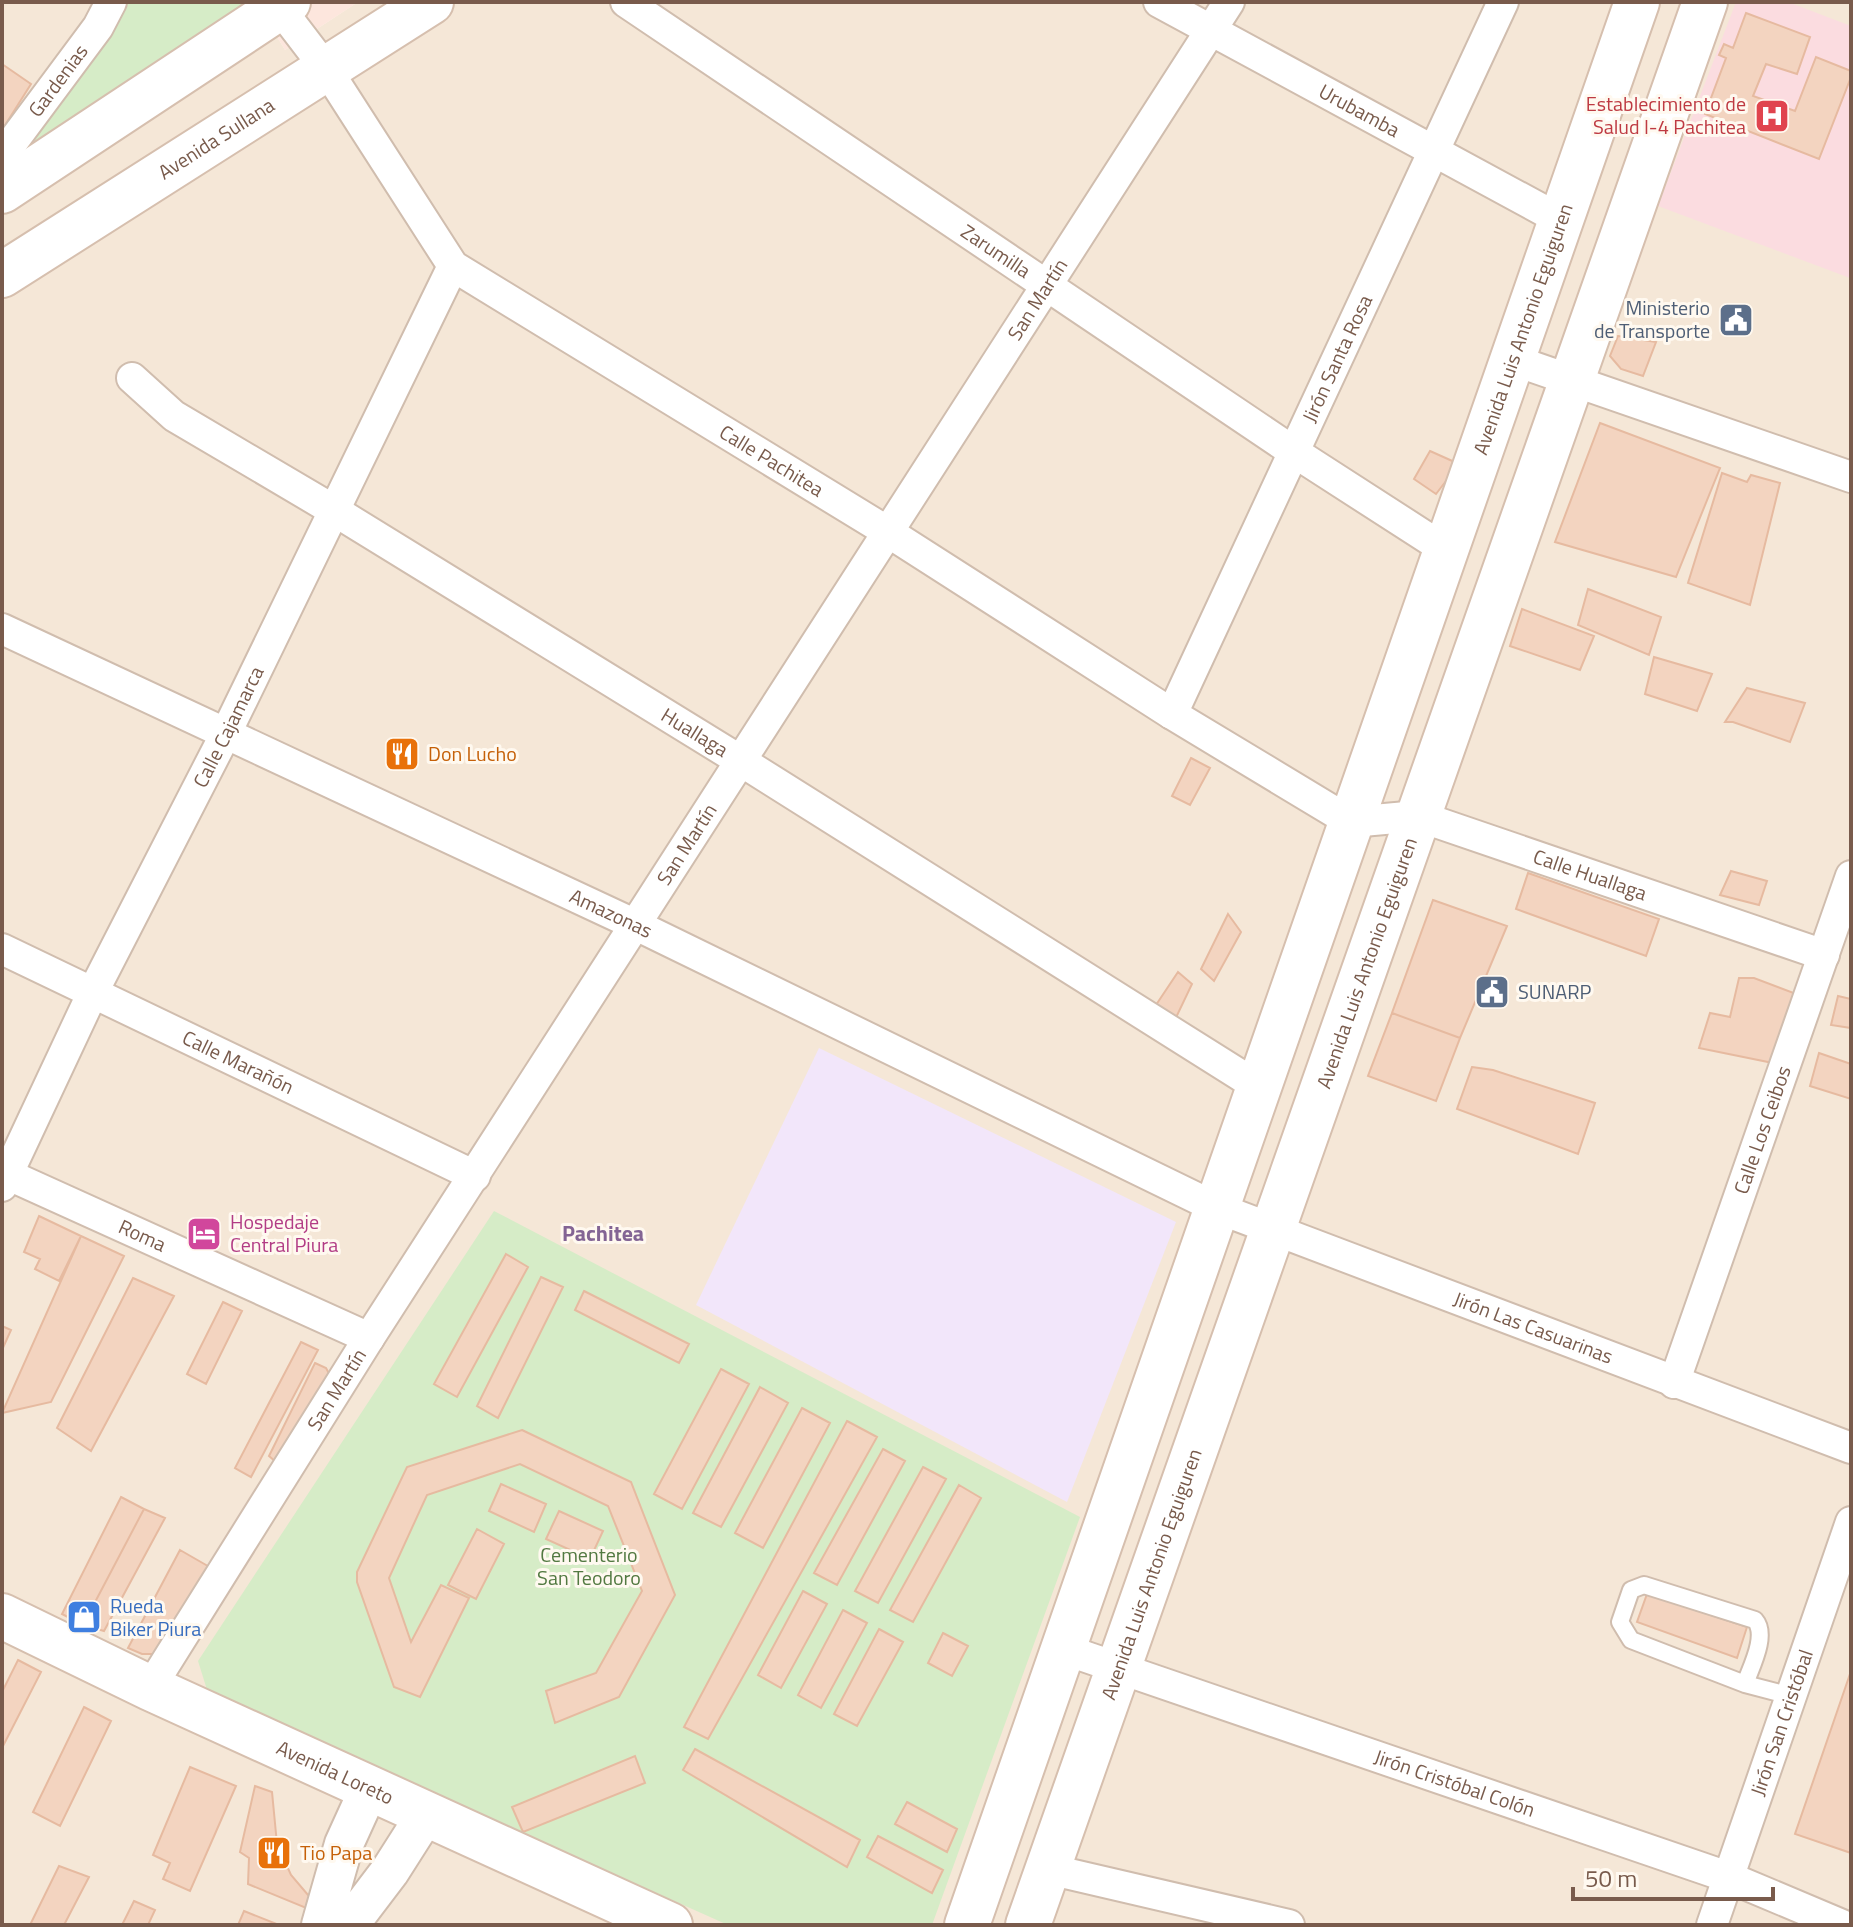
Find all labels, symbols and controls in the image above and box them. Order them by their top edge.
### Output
street label: Gardenias [20,37,95,123]
street label: Urubamba [1313,76,1406,145]
place label: Establecimiento de Salud I-4 Pachitea [1586,88,1746,142]
street label: Avenida Sullana [152,89,280,187]
hospital icon: Establecimiento de Salud I-4 Pachitea [1753,97,1791,135]
street label: Avenida Luis Antonio Eguiguren [1464,199,1581,459]
street label: Zarumilla [955,216,1037,286]
street label: San Martín [999,252,1075,346]
street label: Jirón Santa Rosa [1294,289,1380,427]
place label: Ministerio de Transporte [1594,292,1710,346]
public building icon: Ministerio de Transporte [1717,301,1755,339]
street label: Calle Pachitea [714,416,830,504]
street label: Calle Cajamarca [185,661,271,793]
street label: Huallaga [655,700,734,765]
restaurant icon: Don Lucho [383,735,421,773]
place label: Don Lucho [428,738,517,769]
street label: San Martín [648,797,724,891]
street label: Avenida Luis Antonio Eguiguren [1308,833,1425,1093]
street label: Calle Huallaga [1529,841,1651,908]
street label: Amazonas [565,880,658,946]
public building icon: SUNARP [1473,973,1511,1011]
place label: SUNARP [1518,976,1591,1007]
street label: Calle Marañón [177,1022,299,1102]
street label: Calle Los Ceibos [1725,1061,1799,1198]
place label: Hospedaje Central Piura [230,1206,338,1260]
street label: Roma [114,1211,171,1259]
hotel icon: Hospedaje Central Piura [185,1215,223,1253]
district label: Pachitea [562,1216,644,1250]
street label: Jirón Las Casuarinas [1449,1283,1618,1371]
street label: San Martín [299,1342,374,1437]
street label: Avenida Luis Antonio Eguiguren [1093,1444,1210,1704]
park label: Cementerio San Teodoro [537,1539,641,1593]
place label: Rueda Biker Piura [110,1590,201,1644]
shop icon: Rueda Biker Piura [65,1598,103,1636]
street label: Jirón San Cristóbal [1742,1645,1821,1800]
street label: Avenida Loreto [272,1732,399,1812]
street label: Jirón Cristóbal Colón [1370,1741,1539,1825]
restaurant icon: Tio Papa [255,1834,293,1872]
place label: Tio Papa [300,1837,372,1868]
scale bar [1573,1851,1773,1901]
text: 50 m [1585,1860,1637,1896]

